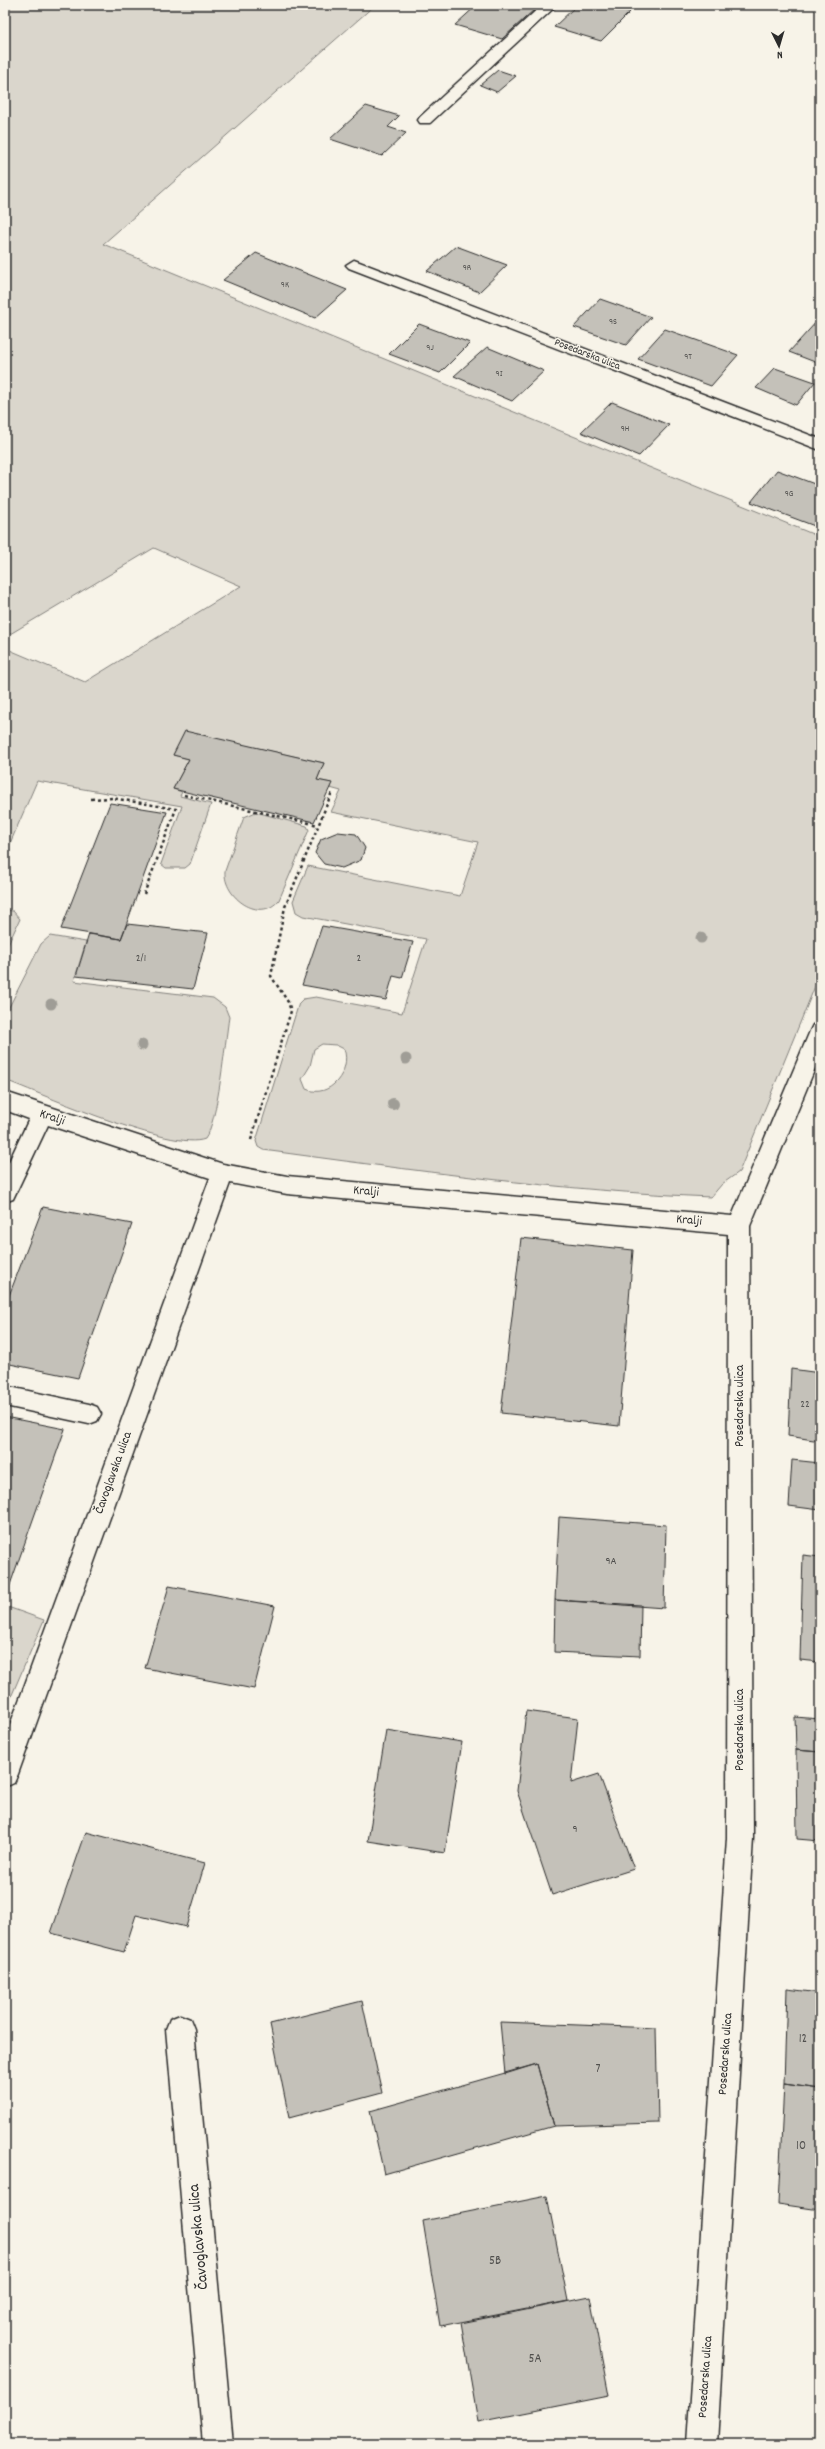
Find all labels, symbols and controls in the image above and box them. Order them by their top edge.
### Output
north arrow [759,26,799,66]
text: N [776,46,783,62]
house number: 9R [463,262,471,275]
house number: 9K [281,279,289,292]
house number: 9S [609,316,617,329]
street label: Posedarska ulica [552,335,623,375]
house number: 9J [426,342,434,355]
house number: 9T [684,351,692,364]
house number: 9I [496,368,503,381]
house number: 9H [621,423,629,436]
house number: 9G [785,488,794,501]
house number: 2/1 [136,951,146,967]
house number: 2 [357,951,362,967]
street label: Kralji [37,1105,68,1131]
street label: Kralji [352,1181,380,1203]
street label: Kralji [675,1210,703,1232]
street label: Posedarska ulica [731,1364,750,1447]
house number: 22 [800,1397,810,1413]
street label: Čavoglavska ulica [90,1428,138,1517]
house number: 9A [605,1554,617,1570]
street label: Posedarska ulica [731,1688,750,1771]
house number: 9 [572,1822,578,1838]
street label: Posedarska ulica [714,2011,738,2096]
house number: 12 [799,2030,807,2049]
house number: 7 [596,2060,601,2079]
house number: 10 [796,2137,806,2156]
street label: Čavoglavska ulica [183,2183,215,2291]
house number: 5B [489,2252,501,2271]
street label: Posedarska ulica [694,2334,718,2419]
house number: 5A [528,2350,542,2369]

